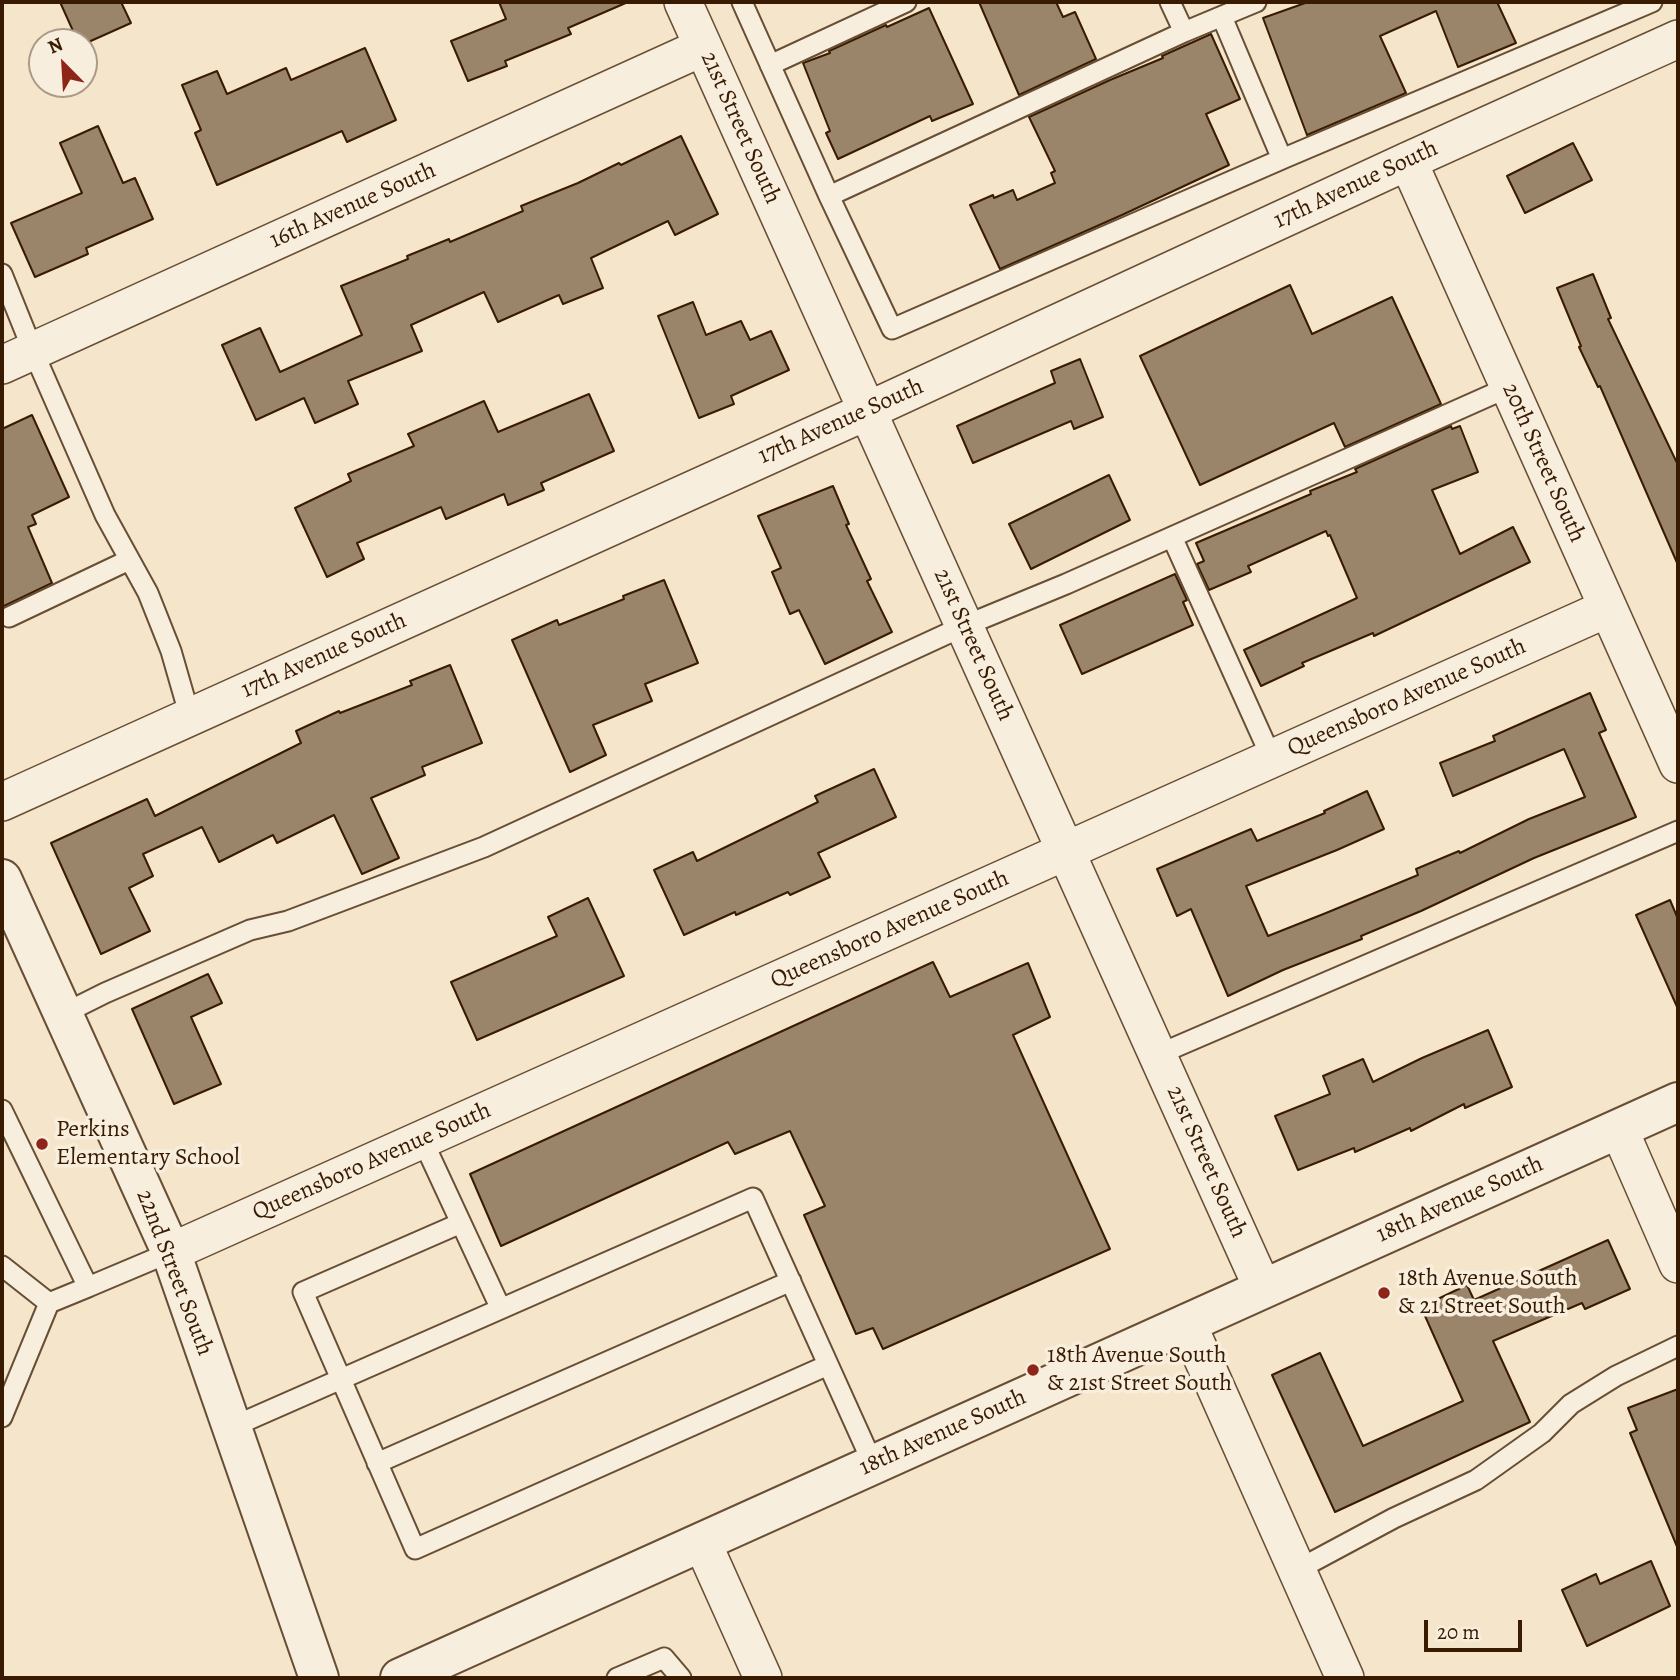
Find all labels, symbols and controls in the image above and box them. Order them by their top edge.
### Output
north arrow [28,28,98,98]
text: N [44,31,67,60]
street label: 21st Street South [694,47,786,209]
street label: 17th Avenue South [1269,134,1443,236]
street label: 16th Avenue South [265,156,441,256]
street label: 17th Avenue South [754,373,928,471]
street label: 20th Street South [1495,379,1591,547]
street label: 21st Street South [927,564,1019,726]
street label: 17th Avenue South [237,607,411,705]
street label: Queensboro Avenue South [1283,632,1531,764]
street label: Queensboro Avenue South [766,864,1014,996]
street label: 21st Street South [1160,1081,1252,1243]
street label: Queensboro Avenue South [248,1096,496,1228]
place label: Perkins Elementary School [56,1116,240,1172]
marker: Perkins Elementary School [34,1136,50,1152]
street label: 18th Avenue South [1372,1150,1548,1250]
street label: 22nd Street South [129,1186,219,1360]
place label: 18th Avenue South & 21 Street South [1398,1265,1577,1321]
marker: 18th Avenue South & 21 Street South [1376,1285,1392,1301]
place label: 18th Avenue South & 21st Street South [1047,1342,1232,1398]
marker: 18th Avenue South & 21st Street South [1025,1362,1041,1378]
street label: 18th Avenue South [855,1383,1031,1483]
scale bar [1428,1606,1526,1650]
text: 20 m [1437,1618,1480,1646]

